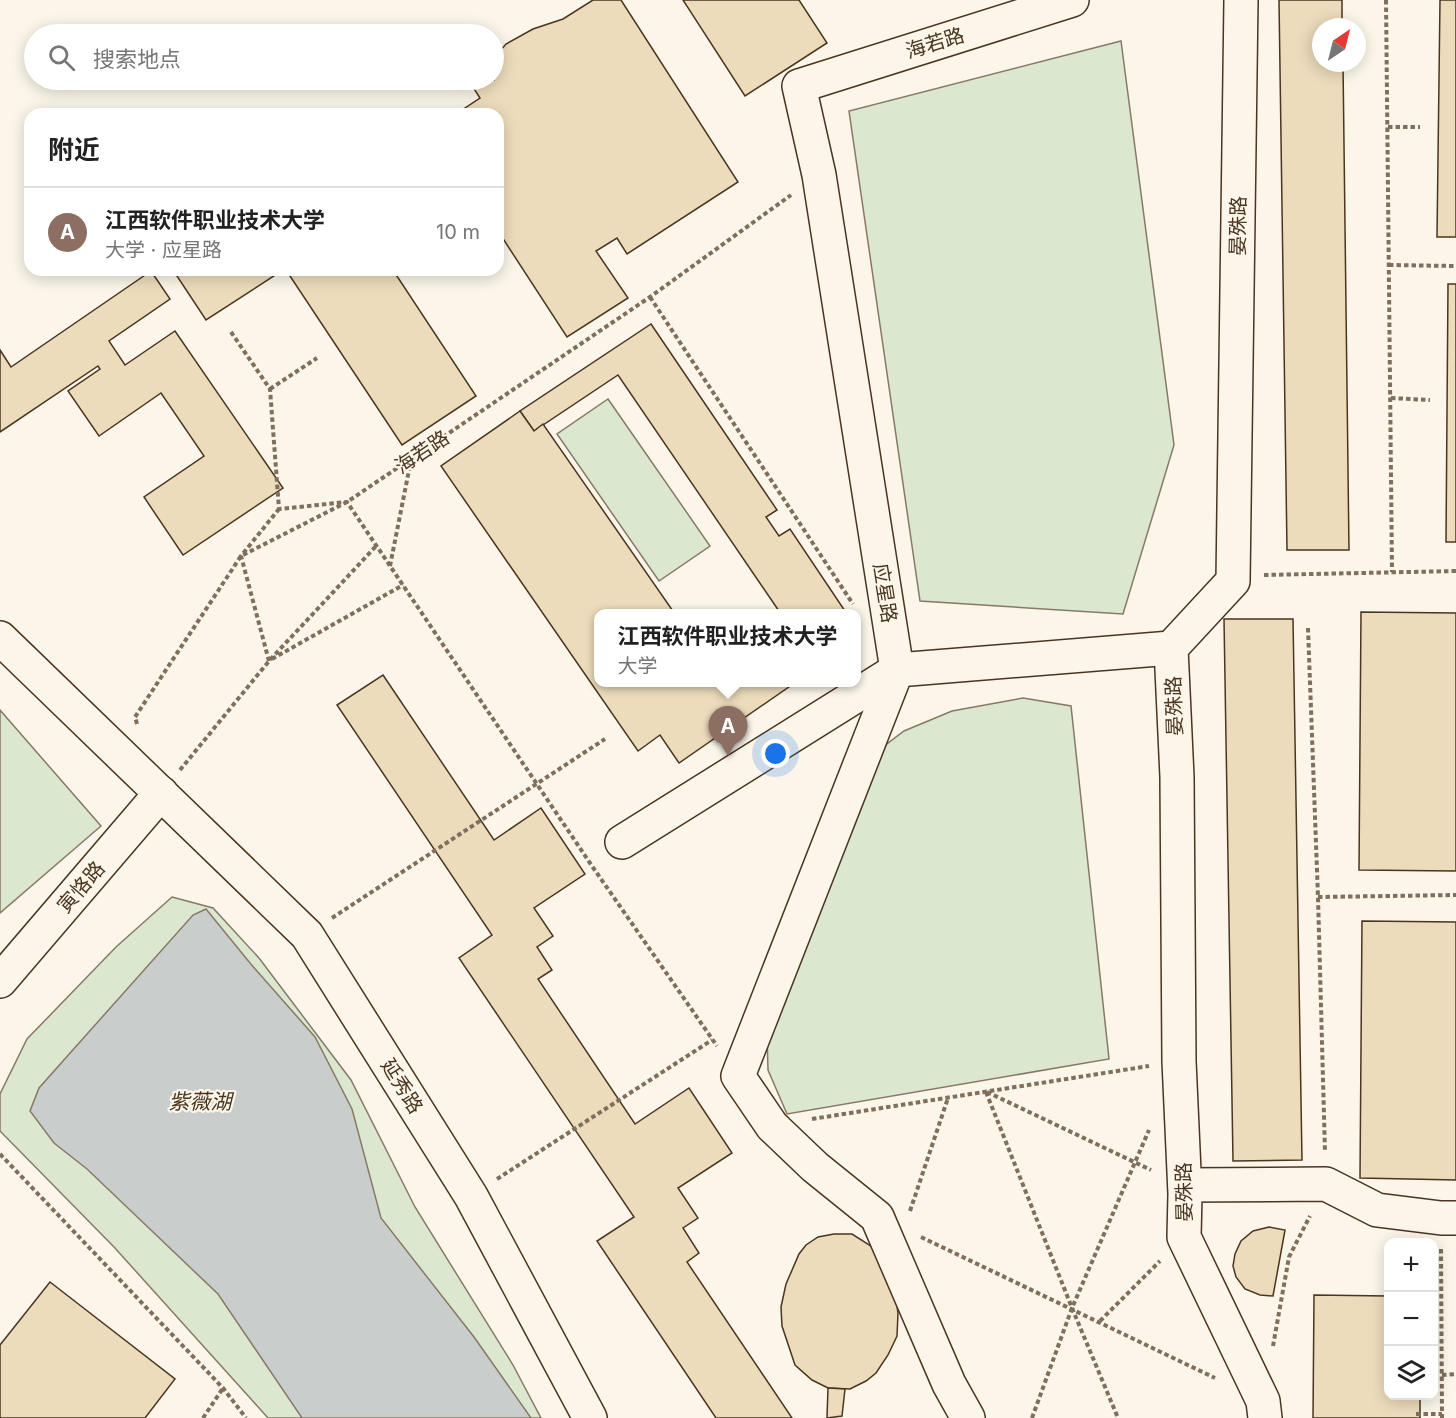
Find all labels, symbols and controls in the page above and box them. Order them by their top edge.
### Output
north arrow [1312,18,1366,72]
street label: 海若路 [903,23,967,63]
search box [24,24,504,90]
icon: search [45,41,78,74]
text: 搜索地点 [93,46,181,72]
text: 附近 [48,134,100,165]
street label: 晏殊路 [1225,196,1251,256]
text: 江西软件职业技术大学 [105,207,325,233]
text: A [60,220,75,244]
text: 10 m [436,220,480,244]
text: 大学 · 应星路 [105,238,222,262]
street label: 海若路 [390,425,454,479]
street label: 应星路 [868,561,902,625]
popup [594,609,861,687]
text: 江西软件职业技术大学 [617,623,838,649]
text: 大学 [617,654,657,678]
street label: 晏殊路 [1161,676,1187,736]
pin: A [708,706,748,756]
your location [761,739,790,768]
street label: 寅恪路 [52,856,110,918]
street label: 延秀路 [376,1054,428,1118]
water label: 紫薇湖 [169,1089,234,1114]
street label: 晏殊路 [1171,1162,1197,1222]
map controls [1384,1238,1438,1400]
button: + [1384,1238,1438,1292]
button: − [1384,1292,1438,1346]
button: layers [1384,1346,1438,1400]

